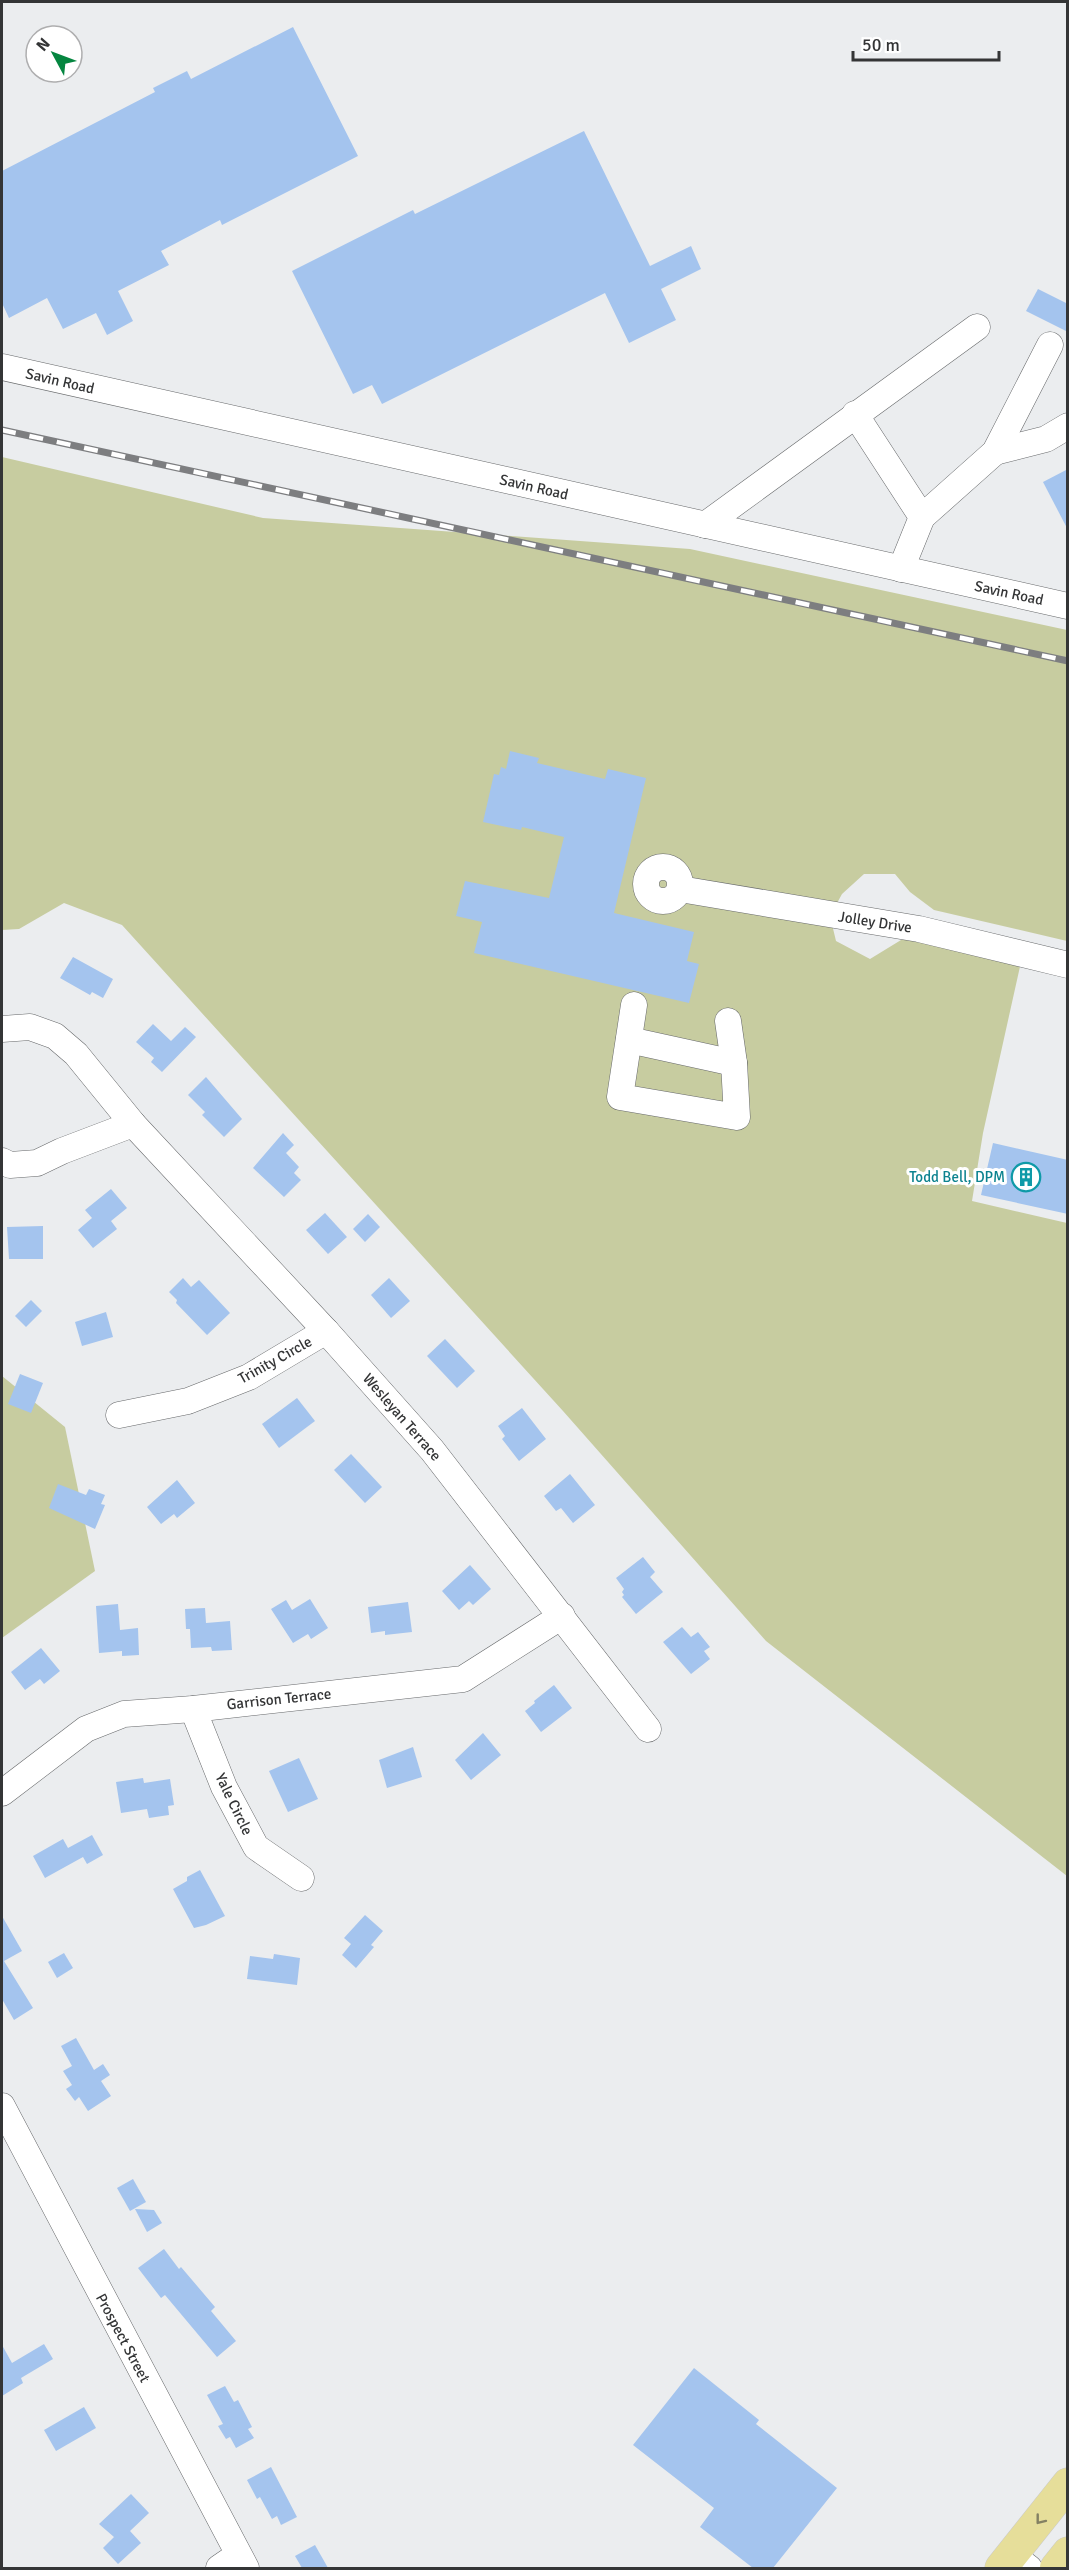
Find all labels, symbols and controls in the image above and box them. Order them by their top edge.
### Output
north arrow [24,24,84,84]
scale bar [853,24,998,62]
text: N [32,34,55,56]
text: 50 m [862,34,900,56]
street label: Savin Road [24,364,96,398]
street label: Savin Road [498,470,570,504]
street label: Savin Road [973,577,1045,609]
street label: Jolley Drive [837,907,913,937]
building icon: Todd Bell, DPM [1010,1161,1042,1193]
place label: Todd Bell, DPM [909,1168,1005,1186]
street label: Trinity Circle [235,1332,315,1388]
street label: Wesleyan Terrace [359,1369,445,1465]
street label: Garrison Terrace [226,1685,332,1713]
street label: Yale Circle [211,1770,257,1838]
street label: Prospect Street [92,2290,154,2386]
one-way arrow [1036,2513,1047,2524]

